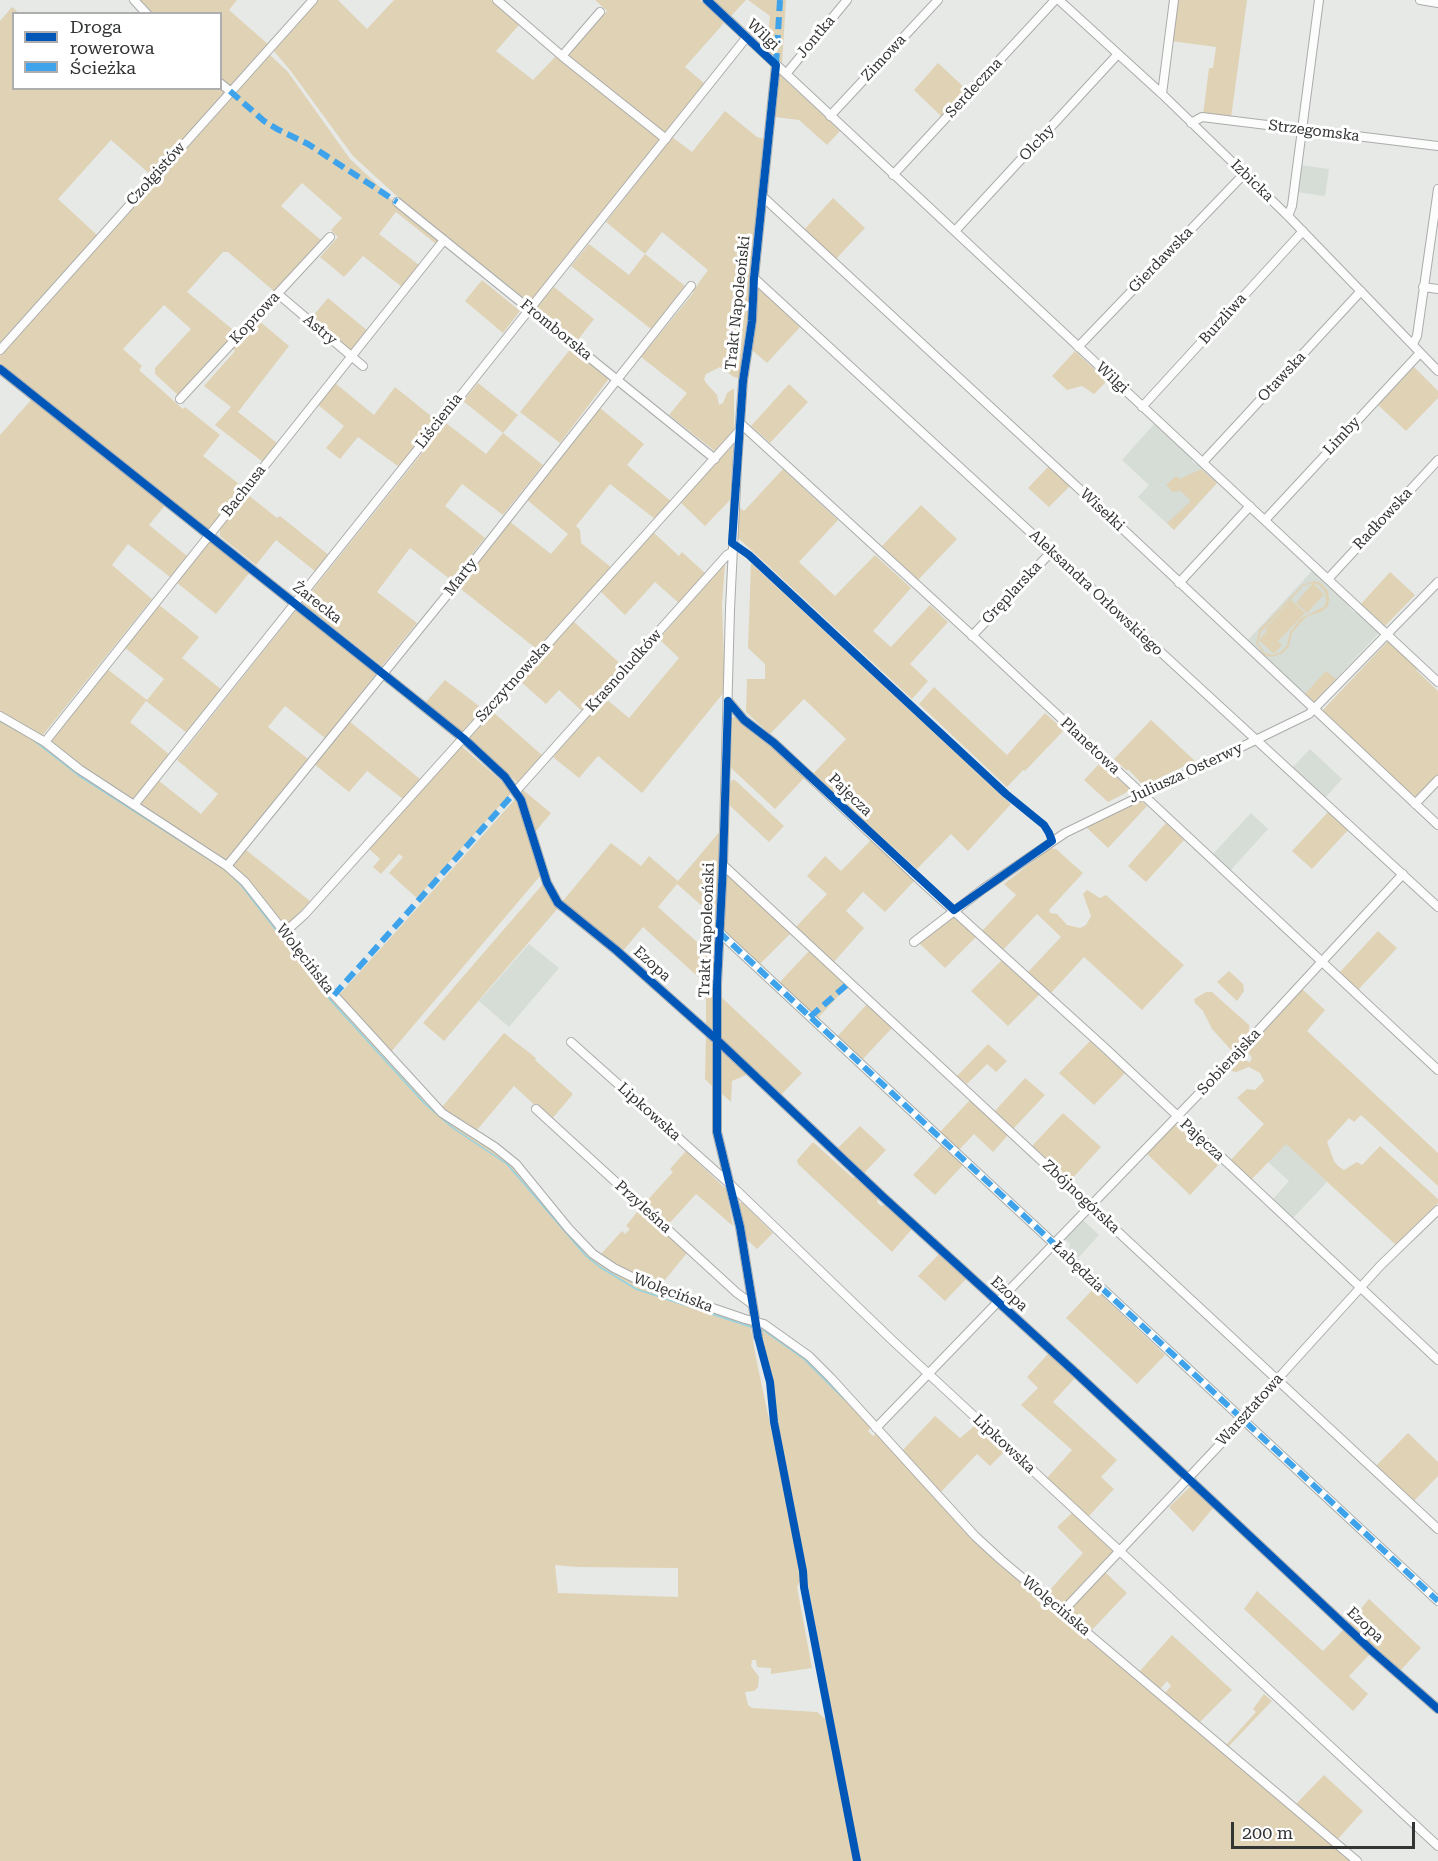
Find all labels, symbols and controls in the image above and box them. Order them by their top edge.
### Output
legend [12,12,222,90]
street label: Jontka [793,12,839,62]
street label: Wilgi [743,15,783,55]
text: Droga rowerowa [70,16,154,58]
street label: Zimowa [858,31,910,85]
street label: Serdeczna [942,54,1006,122]
text: Ścieżka [70,57,136,78]
street label: Strzegomska [1267,116,1361,146]
street label: Olchy [1016,121,1058,165]
street label: Czołgistów [123,139,189,209]
street label: Izbicka [1227,156,1277,206]
street label: Gierdawska [1125,223,1197,297]
street label: Trakt Napoleoński [722,235,754,371]
street label: Koprowa [226,288,284,348]
street label: Burzliwa [1196,290,1250,348]
street label: Fromborska [517,296,595,364]
street label: Astry [299,311,341,349]
street label: Otawska [1254,348,1310,406]
street label: Wilgi [1092,358,1132,398]
street label: Liścienia [412,390,466,452]
street label: Limby [1320,413,1364,459]
street label: Bachusa [218,462,270,520]
street label: Radłowska [1350,484,1416,554]
street label: Wisełki [1076,485,1128,535]
street label: Aleksandra Orłowskiego [1025,526,1167,660]
street label: Marty [441,554,481,600]
street label: Gręplarska [978,558,1046,628]
street label: Żarecka [289,578,345,628]
street label: Krasnoludków [582,626,666,716]
street label: Szczytnowska [472,638,554,726]
street label: Planetowa [1056,714,1124,778]
street label: Juliusza Osterwy [1126,739,1246,807]
street label: Pajęcza [824,770,876,820]
street label: Trakt Napoleoński [696,862,718,998]
street label: Wolęcińska [272,920,338,998]
street label: Ezopa [630,943,674,985]
street label: Sobierajska [1194,1025,1264,1099]
street label: Lipkowska [614,1079,684,1145]
street label: Pajęcza [1176,1115,1228,1165]
street label: Zbójnogórska [1039,1157,1123,1237]
street label: Przyleśna [611,1177,675,1237]
street label: Łabędzia [1048,1238,1108,1296]
street label: Wolęcińska [631,1270,715,1316]
street label: Ezopa [987,1273,1031,1315]
street label: Warsztatowa [1213,1370,1287,1450]
street label: Lipkowska [969,1411,1039,1477]
street label: Wolęcińska [1018,1572,1094,1640]
street label: Ezopa [1343,1604,1387,1646]
scale bar [1234,1810,1418,1848]
text: 200 m [1242,1822,1293,1843]

